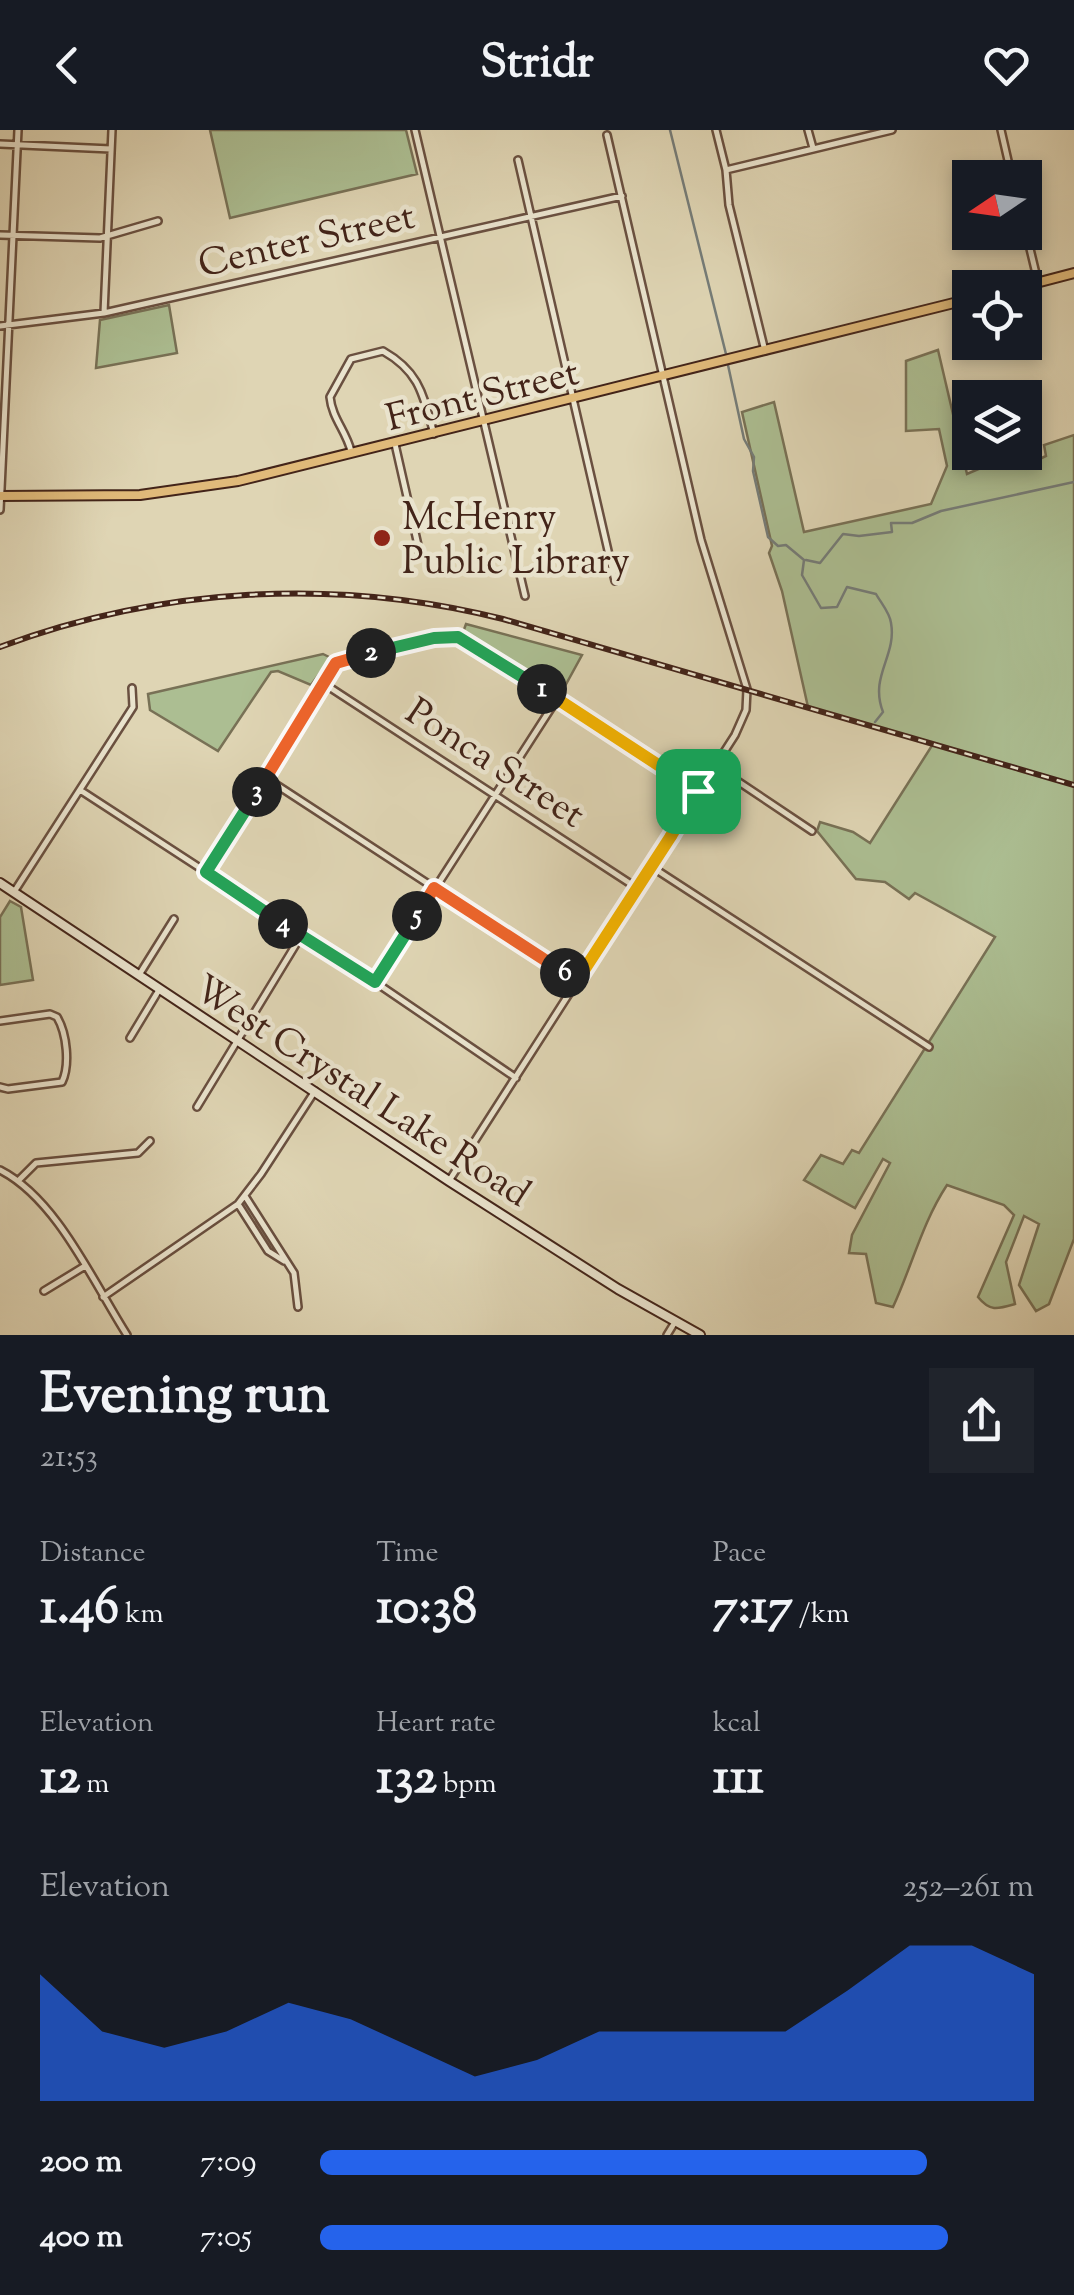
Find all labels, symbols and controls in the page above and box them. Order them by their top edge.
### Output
text: Stridr [480,33,594,98]
icon: back [40,38,95,93]
icon: heart [979,38,1034,93]
north arrow [952,160,1042,250]
map controls [952,160,1042,470]
street label: Center Street [193,192,420,294]
button: locate [952,270,1042,360]
street label: Front Street [381,348,585,448]
button: layers [952,380,1042,470]
place label: McHenry Public Library [402,493,630,591]
marker: McHenry Public Library [371,527,393,549]
pin: 2 [346,628,396,678]
text: 2 [364,633,378,673]
pin: 1 [517,664,567,714]
text: 1 [537,669,547,709]
street label: Ponca Street [394,687,594,843]
pin [656,749,741,834]
icon: arrive [671,764,726,819]
pin: 3 [232,767,282,817]
text: 3 [251,772,263,812]
pin: 5 [392,891,442,941]
text: 5 [412,896,422,936]
pin: 4 [258,899,308,949]
text: 4 [276,904,290,944]
pin: 6 [540,948,590,998]
text: 6 [558,953,572,993]
street label: West Crystal Lake Road [182,964,540,1223]
text: Evening run [40,1358,329,1437]
button: share [929,1368,1034,1473]
text: 21:53 [40,1435,98,1481]
text: Distance [40,1534,146,1574]
text: Time [376,1534,439,1574]
text: Pace [713,1534,766,1574]
text: 1.46 [40,1574,119,1646]
text: 10:38 [376,1574,477,1646]
text: 7:17 [713,1574,793,1646]
text: km [119,1595,164,1635]
text: /km [793,1595,849,1635]
text: Elevation [40,1704,154,1744]
text: Heart rate [376,1704,496,1744]
text: kcal [713,1704,761,1744]
text: 12 [40,1744,80,1816]
text: 132 [376,1744,437,1816]
text: 111 [713,1744,764,1816]
text: m [80,1765,110,1805]
text: bpm [437,1765,497,1805]
text: Elevation [40,1865,170,1911]
text: 252–261 m [903,1865,1034,1911]
text: 200 m [40,2140,122,2186]
text: 7:09 [200,2140,257,2186]
text: 400 m [40,2215,123,2261]
text: 7:05 [200,2215,252,2261]

